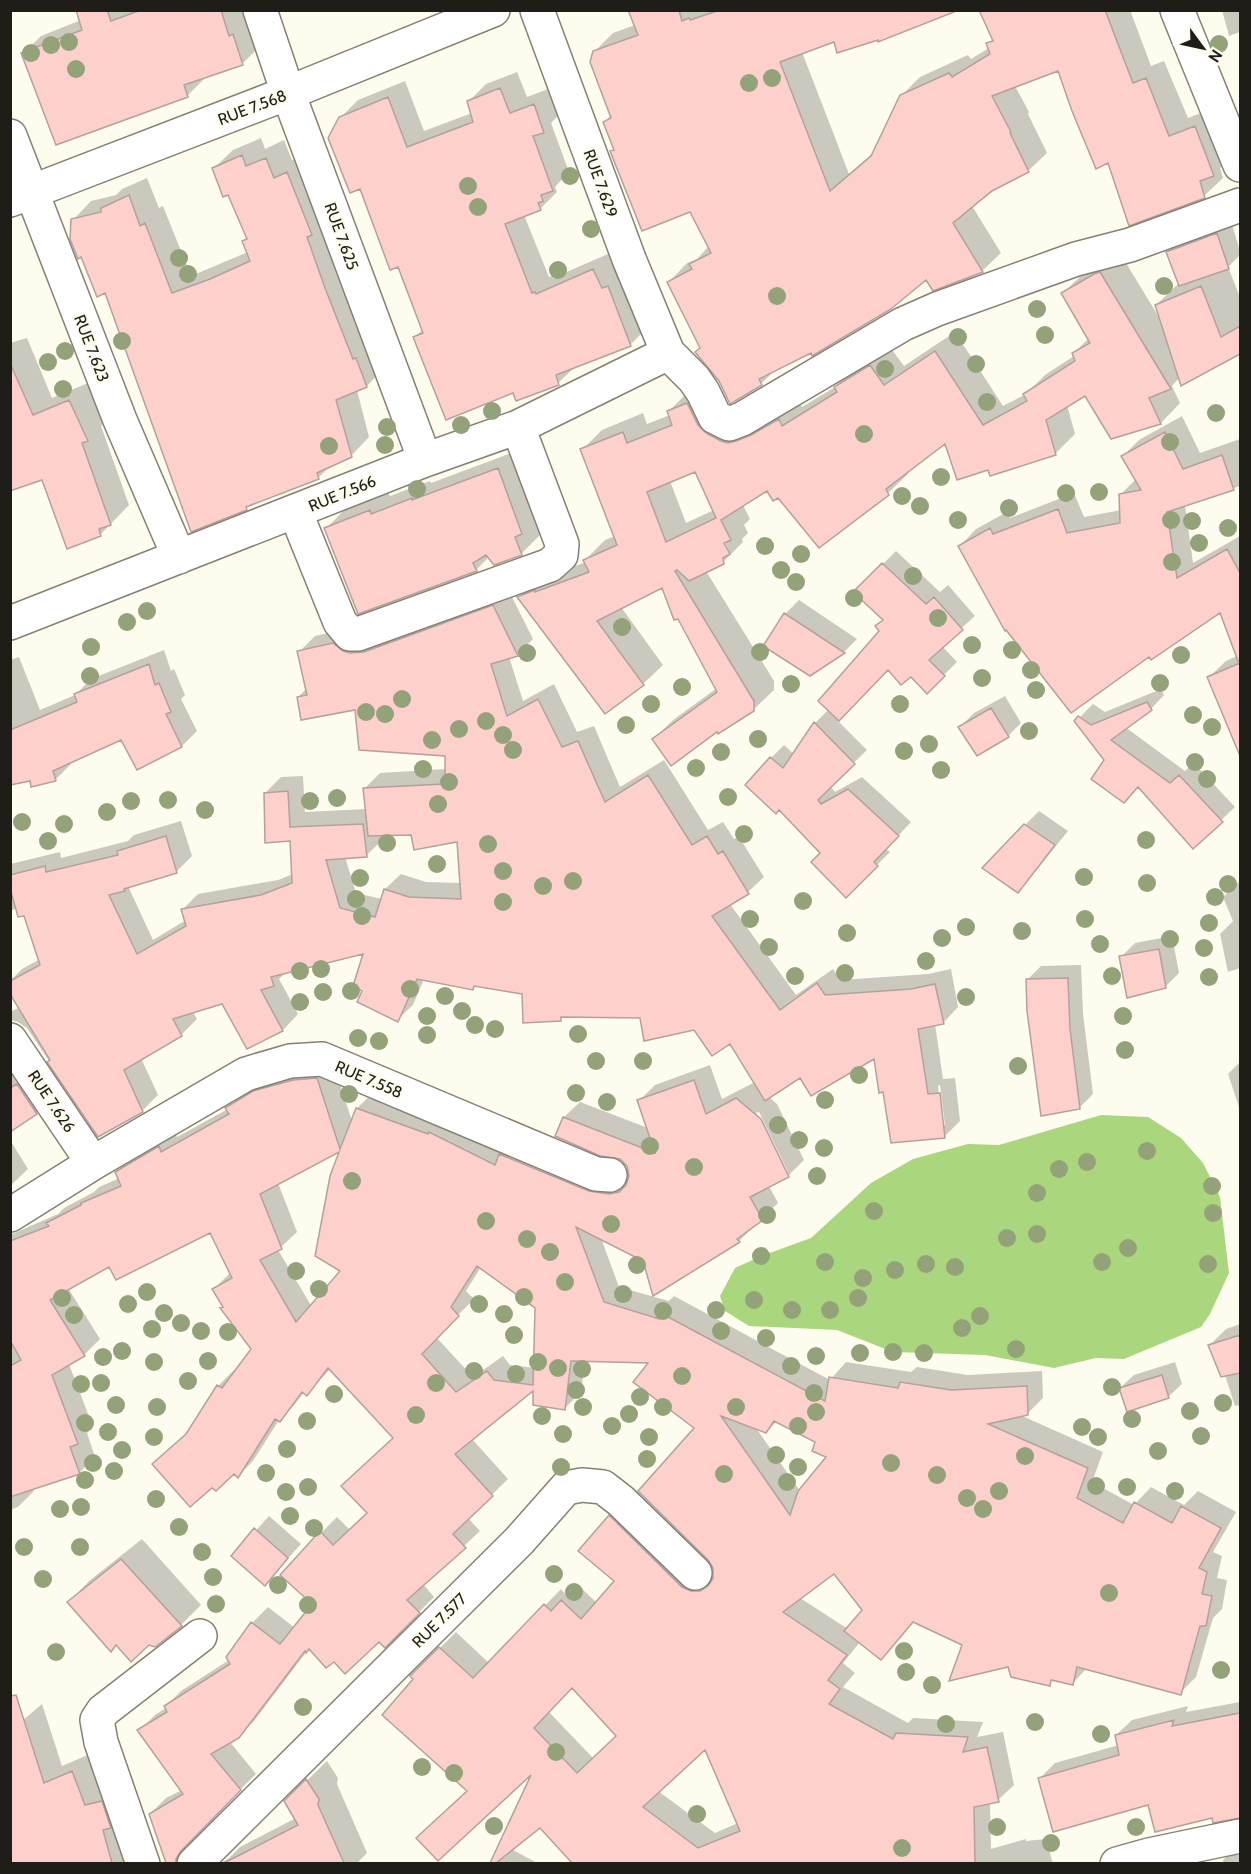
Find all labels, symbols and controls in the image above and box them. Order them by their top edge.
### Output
north arrow [1173,18,1233,78]
text: N [1204,46,1226,66]
street label: RUE 7.568 [215,86,289,129]
street label: RUE 7.629 [579,147,622,220]
street label: RUE 7.625 [321,200,363,273]
street label: RUE 7.623 [70,312,113,385]
street label: RUE 7.566 [306,471,379,516]
street label: RUE 7.558 [332,1057,405,1102]
street label: RUE 7.626 [24,1067,79,1136]
street label: RUE 7.577 [408,1589,471,1652]

